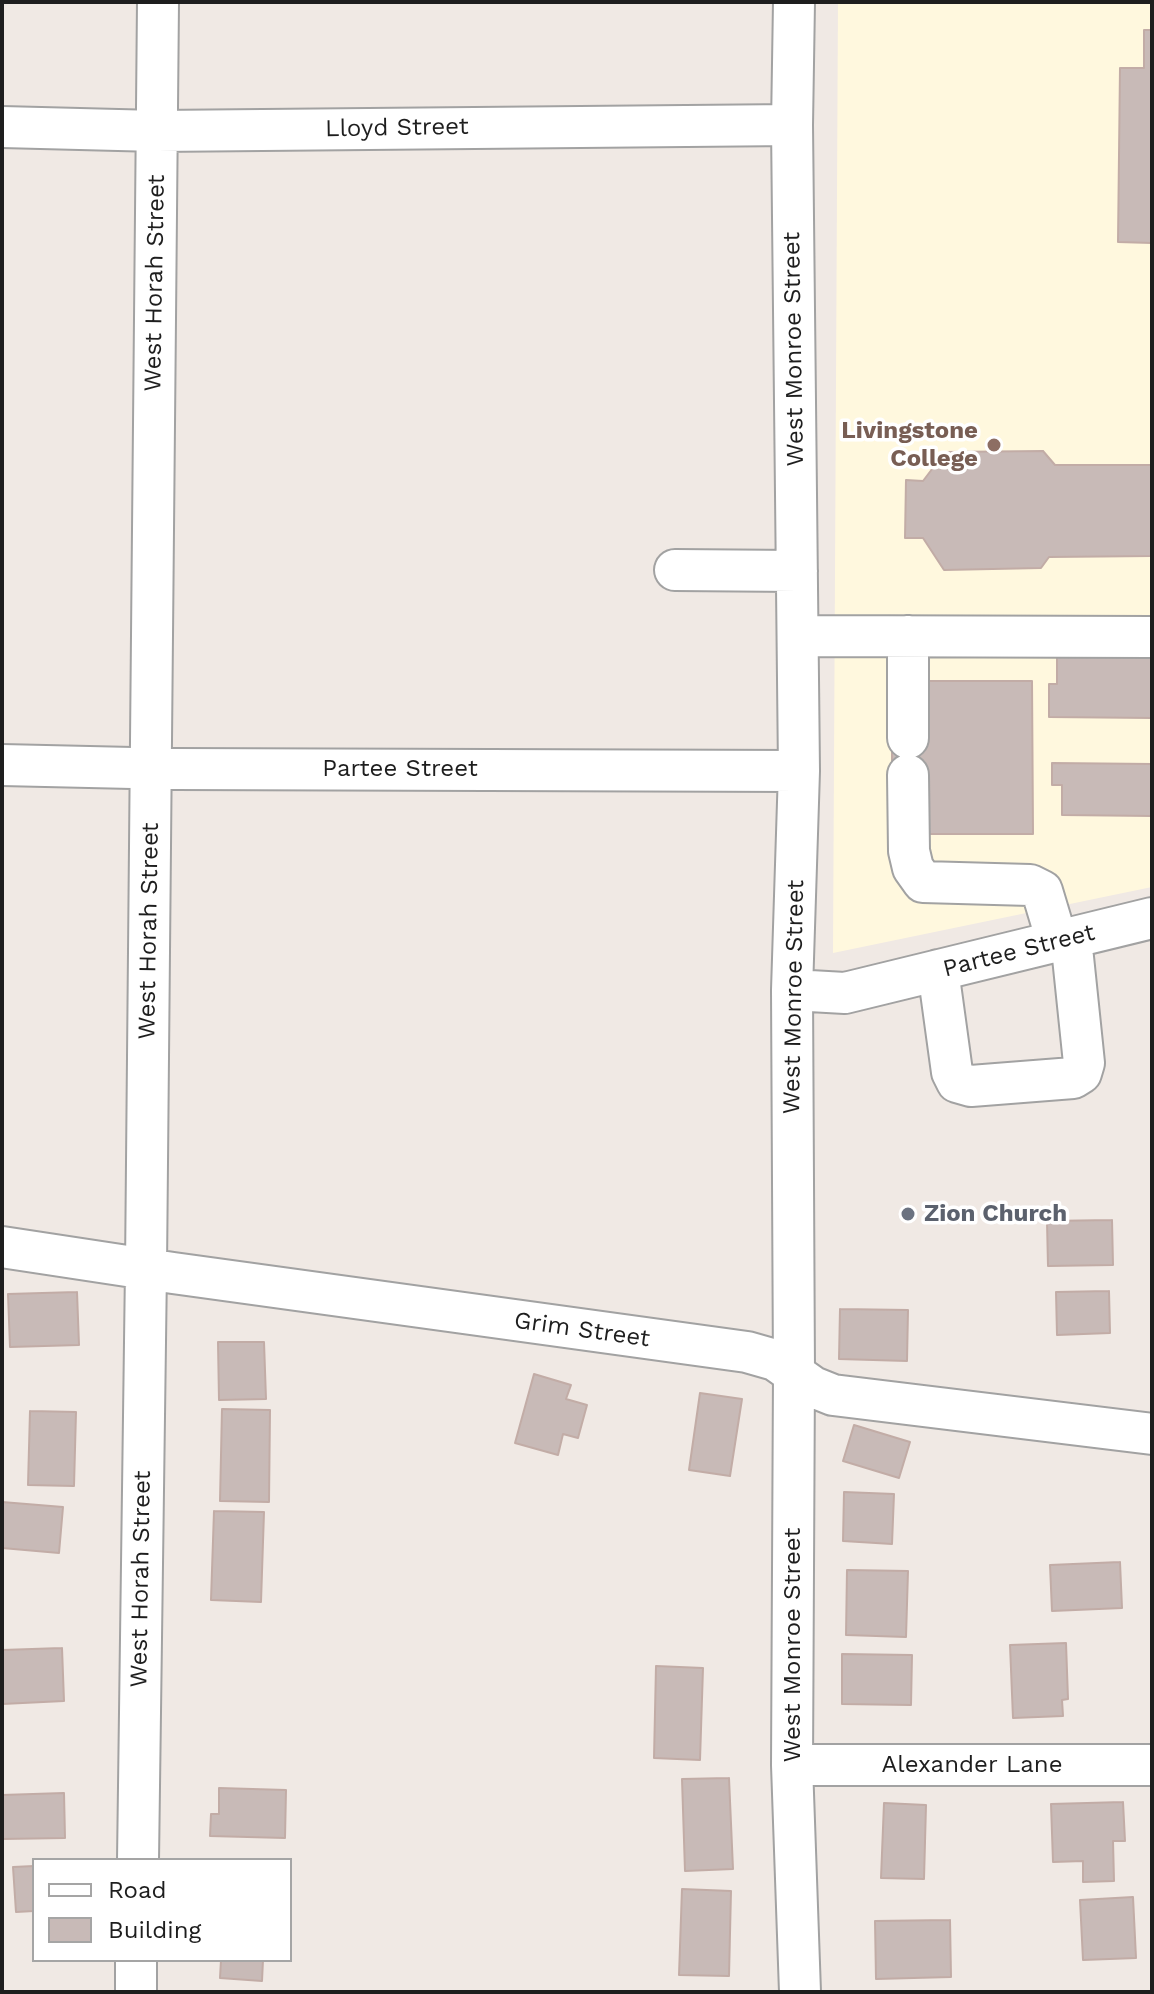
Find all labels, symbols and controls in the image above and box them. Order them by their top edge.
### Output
street label: Lloyd Street [325,112,469,144]
street label: West Horah Street [139,174,171,392]
street label: West Monroe Street [778,231,810,467]
place label: Livingstone College [841,417,978,473]
marker: Livingstone College [985,436,1003,454]
street label: Partee Street [322,755,478,783]
street label: West Horah Street [133,822,165,1040]
street label: West Monroe Street [778,879,810,1115]
street label: Partee Street [940,918,1098,984]
place label: Zion Church [924,1200,1067,1228]
marker: Zion Church [899,1205,917,1223]
street label: Grim Street [512,1306,652,1354]
street label: West Horah Street [125,1470,157,1688]
street label: West Monroe Street [779,1528,807,1762]
street label: Alexander Lane [881,1751,1063,1779]
legend [32,1858,292,1962]
text: Road [108,1876,167,1904]
text: Building [108,1916,201,1944]

